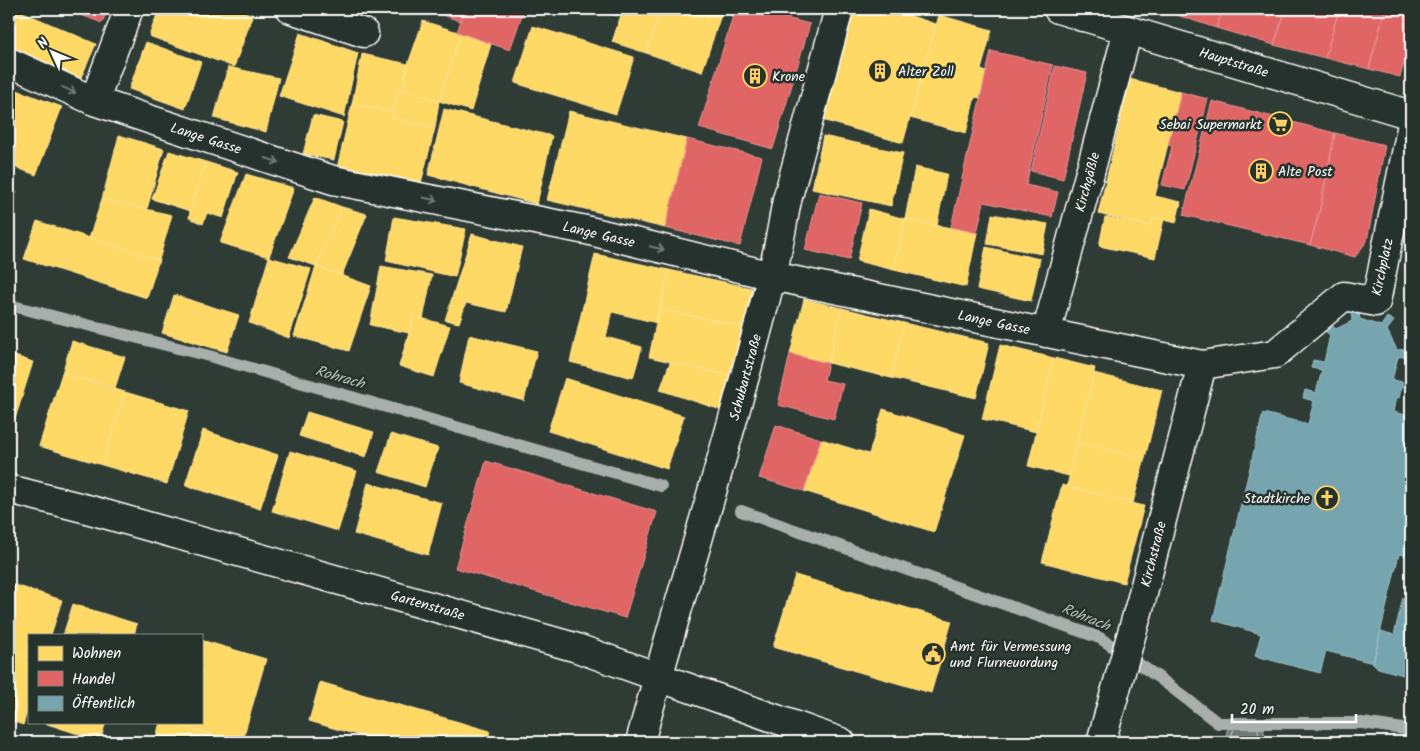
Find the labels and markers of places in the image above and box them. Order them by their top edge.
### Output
building icon: Alter Zoll [867,58,893,84]
place label: Alter Zoll [898,61,954,83]
building icon: Krone [742,63,768,89]
place label: Krone [772,66,806,88]
supermarket icon: Sebai Supermarkt [1267,111,1293,137]
place label: Sebai Supermarkt [1159,114,1263,136]
building icon: Alte Post [1248,158,1274,184]
place label: Alte Post [1278,161,1333,183]
church icon: Stadtkirche [1314,485,1340,511]
place label: Stadtkirche [1244,488,1311,510]
place label: Amt für Vermessung und Flurneuordung [950,636,1072,674]
public building icon: Amt für Vermessung und Flurneuordung [920,641,946,667]

